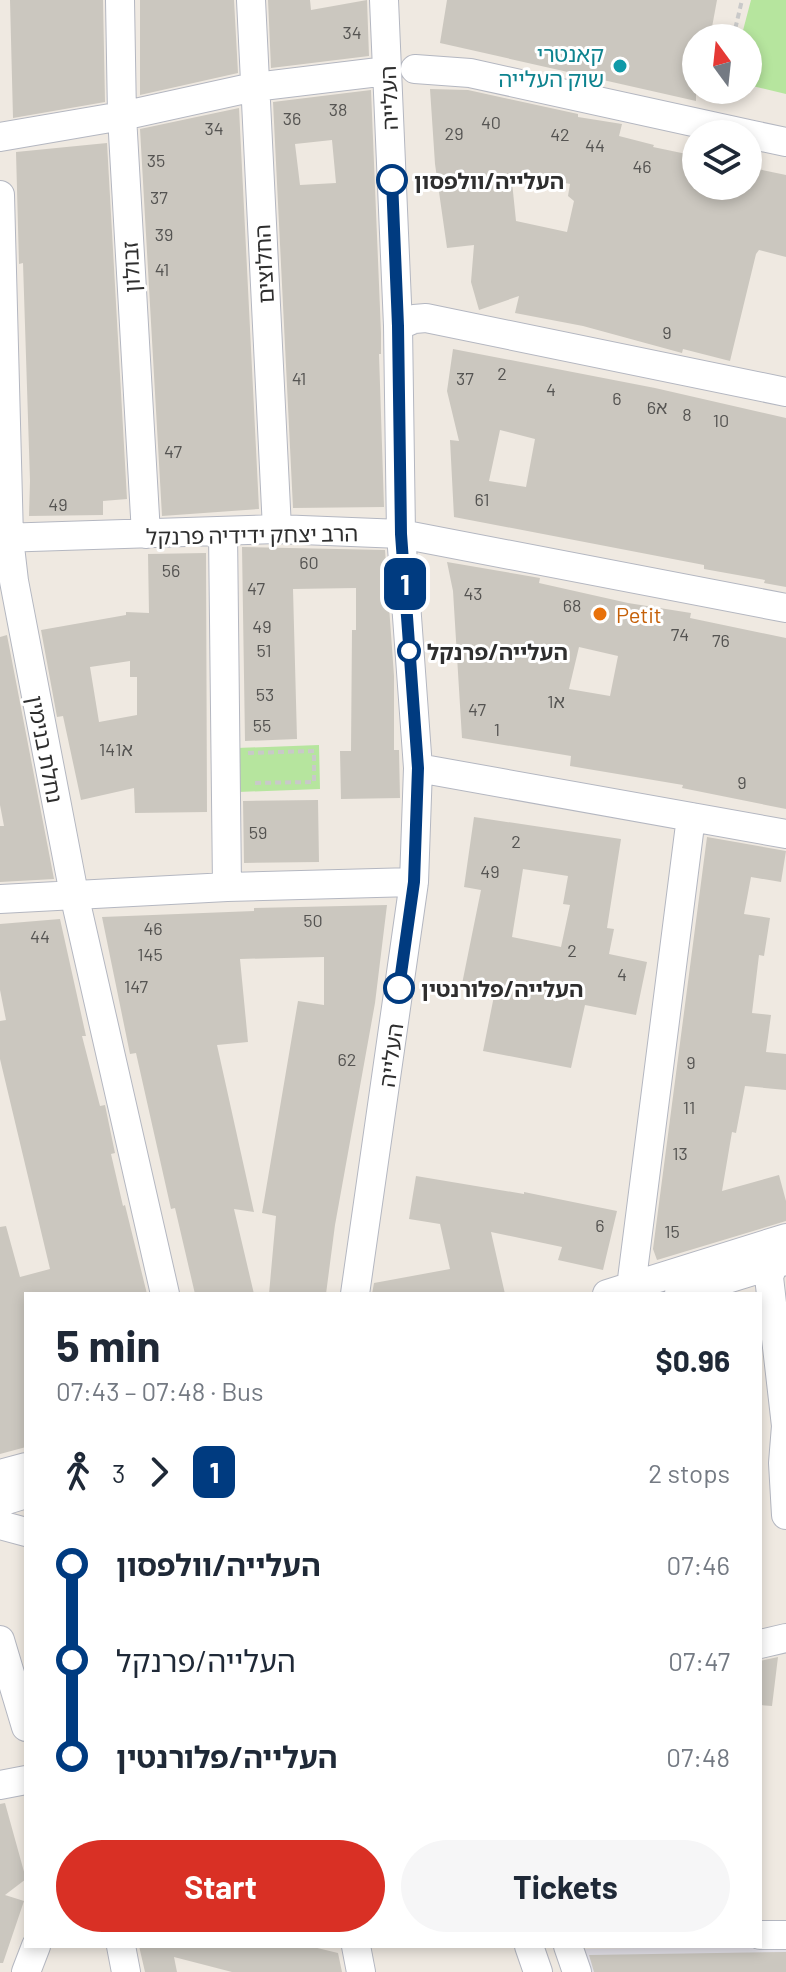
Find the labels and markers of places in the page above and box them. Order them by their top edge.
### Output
place label: קאנטרי שוק העלייה [498,40,604,91]
marker: קאנטרי שוק העלייה [611,57,629,75]
marker: העלייה/וולפסון [377,165,407,195]
place label: העלייה/וולפסון [414,167,564,193]
place label: Petit [616,601,662,627]
marker: Petit [591,605,609,623]
place label: העלייה/פרנקל [427,638,568,664]
marker: העלייה/פרנקל [398,640,420,662]
marker: העלייה/פלורנטין [384,973,414,1003]
place label: העלייה/פלורנטין [421,975,583,1001]

